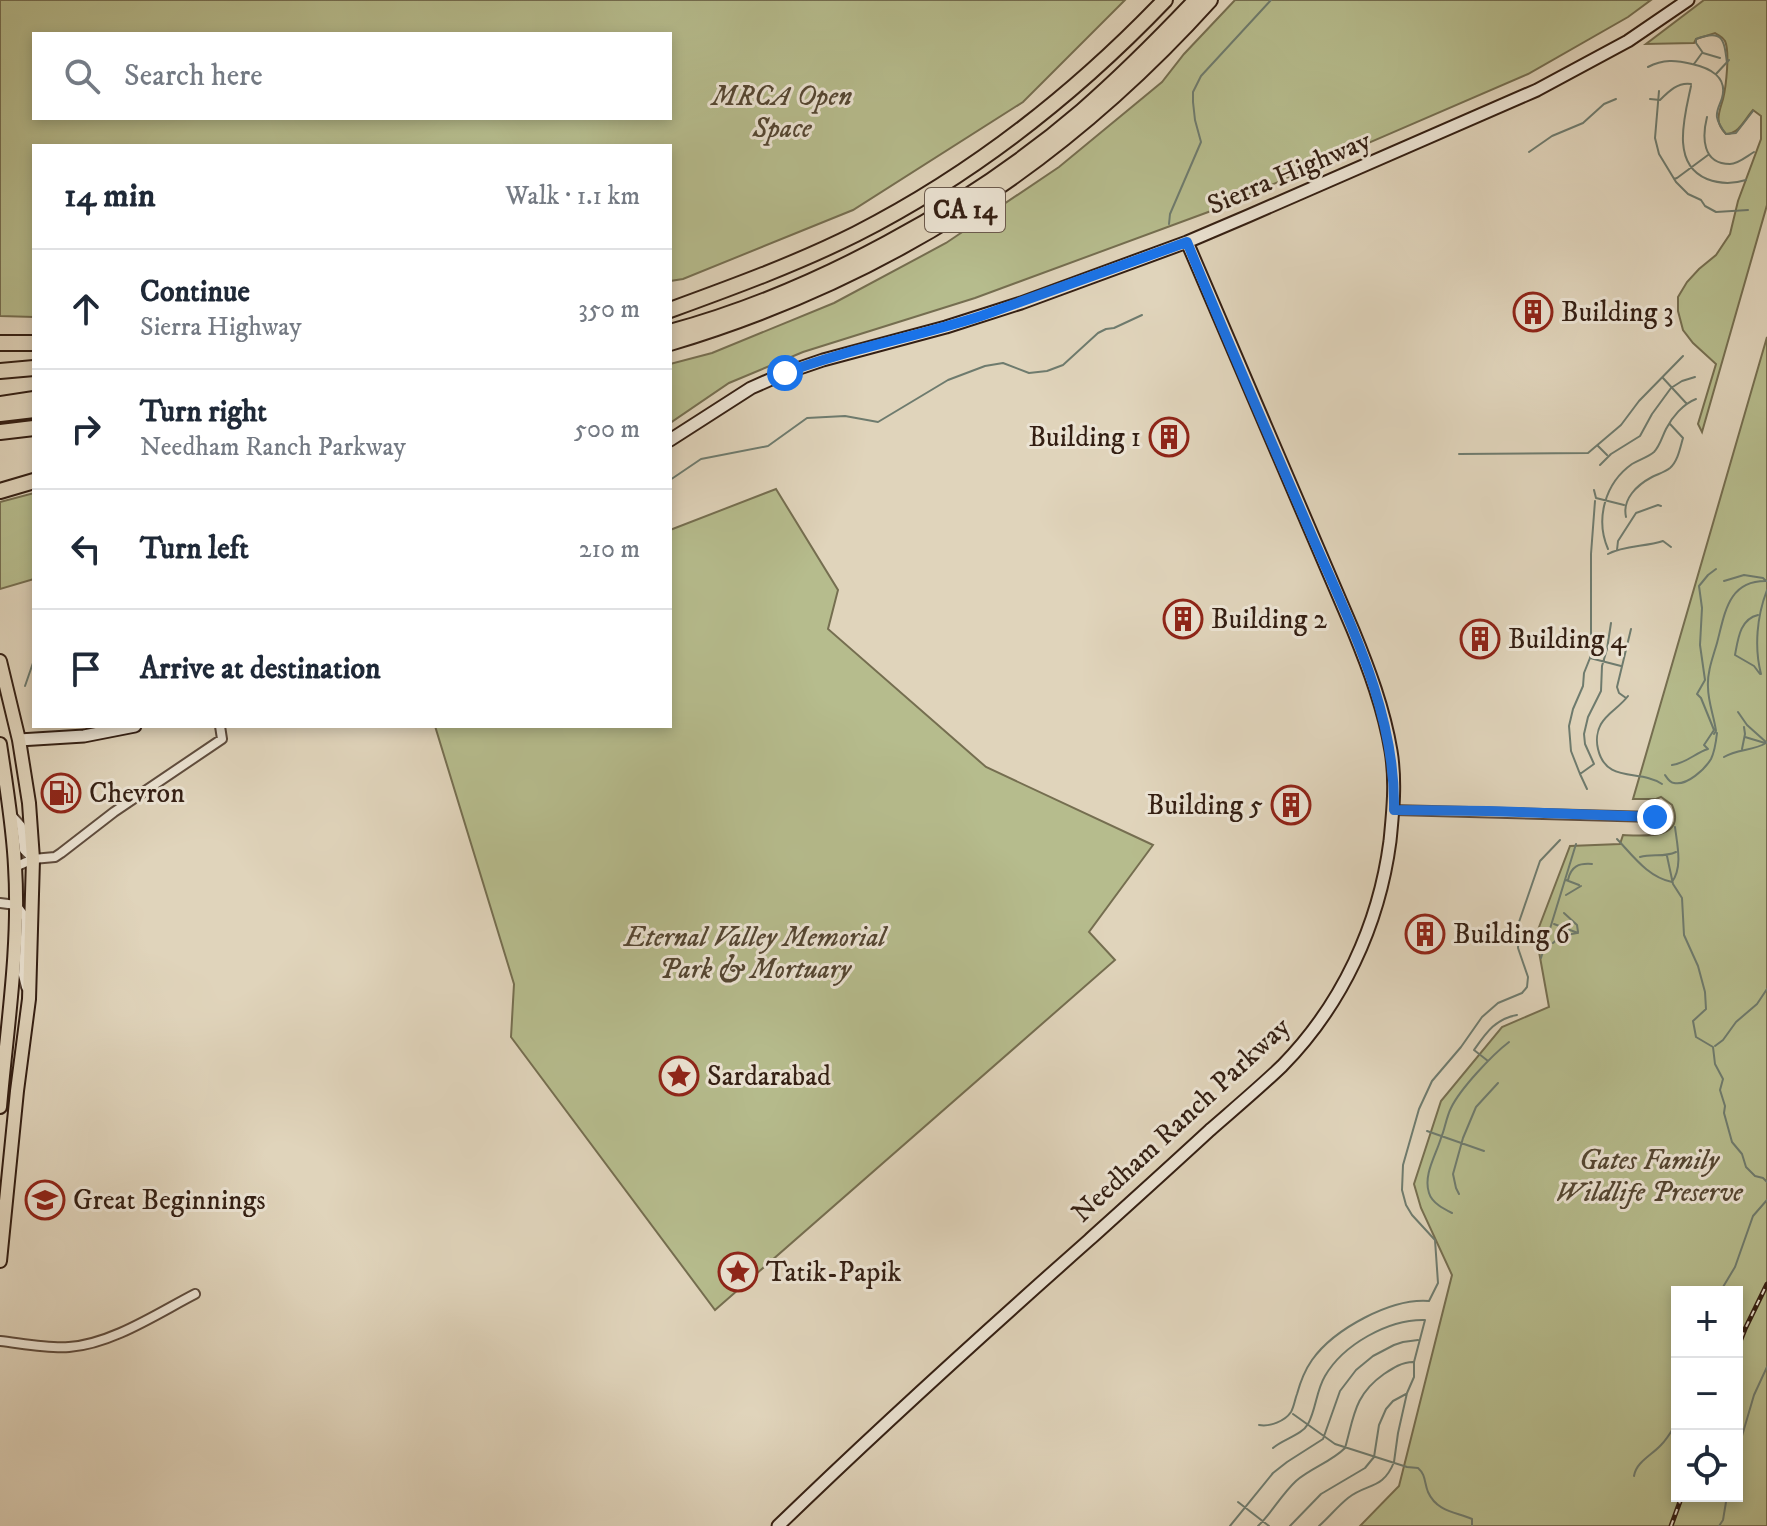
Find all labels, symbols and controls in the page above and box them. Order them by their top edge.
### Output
search box [32,32,672,120]
icon: search [60,54,104,98]
text: Search here [124,58,263,95]
park label: MRCA Open Space [710,79,852,146]
street label: Sierra Highway [1202,123,1377,223]
text: 14 min [64,175,155,217]
text: Walk · 1.1 km [505,180,640,213]
road number: CA 14 [925,188,1005,232]
text: Continue [140,274,250,311]
icon: ahead [64,287,108,331]
building icon: Building 3 [1512,291,1554,333]
text: 350 m [578,293,640,326]
place label: Building 3 [1561,295,1674,330]
text: Sierra Highway [140,311,302,344]
route start [767,355,803,391]
text: Turn right [140,394,267,431]
icon: right [64,407,108,451]
text: 500 m [574,413,640,446]
building icon: Building 1 [1148,416,1190,458]
place label: Building 1 [1028,420,1141,455]
text: Needham Ranch Parkway [140,431,406,464]
icon: left [64,527,108,571]
text: Turn left [140,531,249,568]
text: 210 m [579,533,640,566]
building icon: Building 2 [1162,598,1204,640]
place label: Building 2 [1211,602,1327,637]
building icon: Building 4 [1459,618,1501,660]
place label: Building 4 [1508,622,1627,657]
icon: arrive [64,647,108,691]
text: Arrive at destination [140,651,381,688]
fuel station icon: Chevron [40,772,82,814]
place label: Chevron [89,776,185,811]
building icon: Building 5 [1270,784,1312,826]
place label: Building 5 [1147,788,1263,823]
route end [1637,799,1673,835]
building icon: Building 6 [1404,913,1446,955]
place label: Building 6 [1453,917,1571,952]
park label: Eternal Valley Memorial Park & Mortuary [622,920,889,987]
street label: Needham Ranch Parkway [1064,1009,1298,1230]
place icon: Sardarabad [658,1055,700,1097]
place label: Sardarabad [707,1059,831,1094]
park label: Gates Family Wildlife Preserve [1555,1143,1744,1210]
school or university icon: Great Beginnings [24,1179,66,1221]
place label: Great Beginnings [73,1183,266,1218]
place icon: Tatik-Papik [717,1251,759,1293]
place label: Tatik-Papik [766,1255,901,1290]
map controls [1671,1286,1743,1502]
button: + [1671,1286,1743,1358]
button: − [1671,1358,1743,1430]
button: locate [1671,1430,1743,1502]

